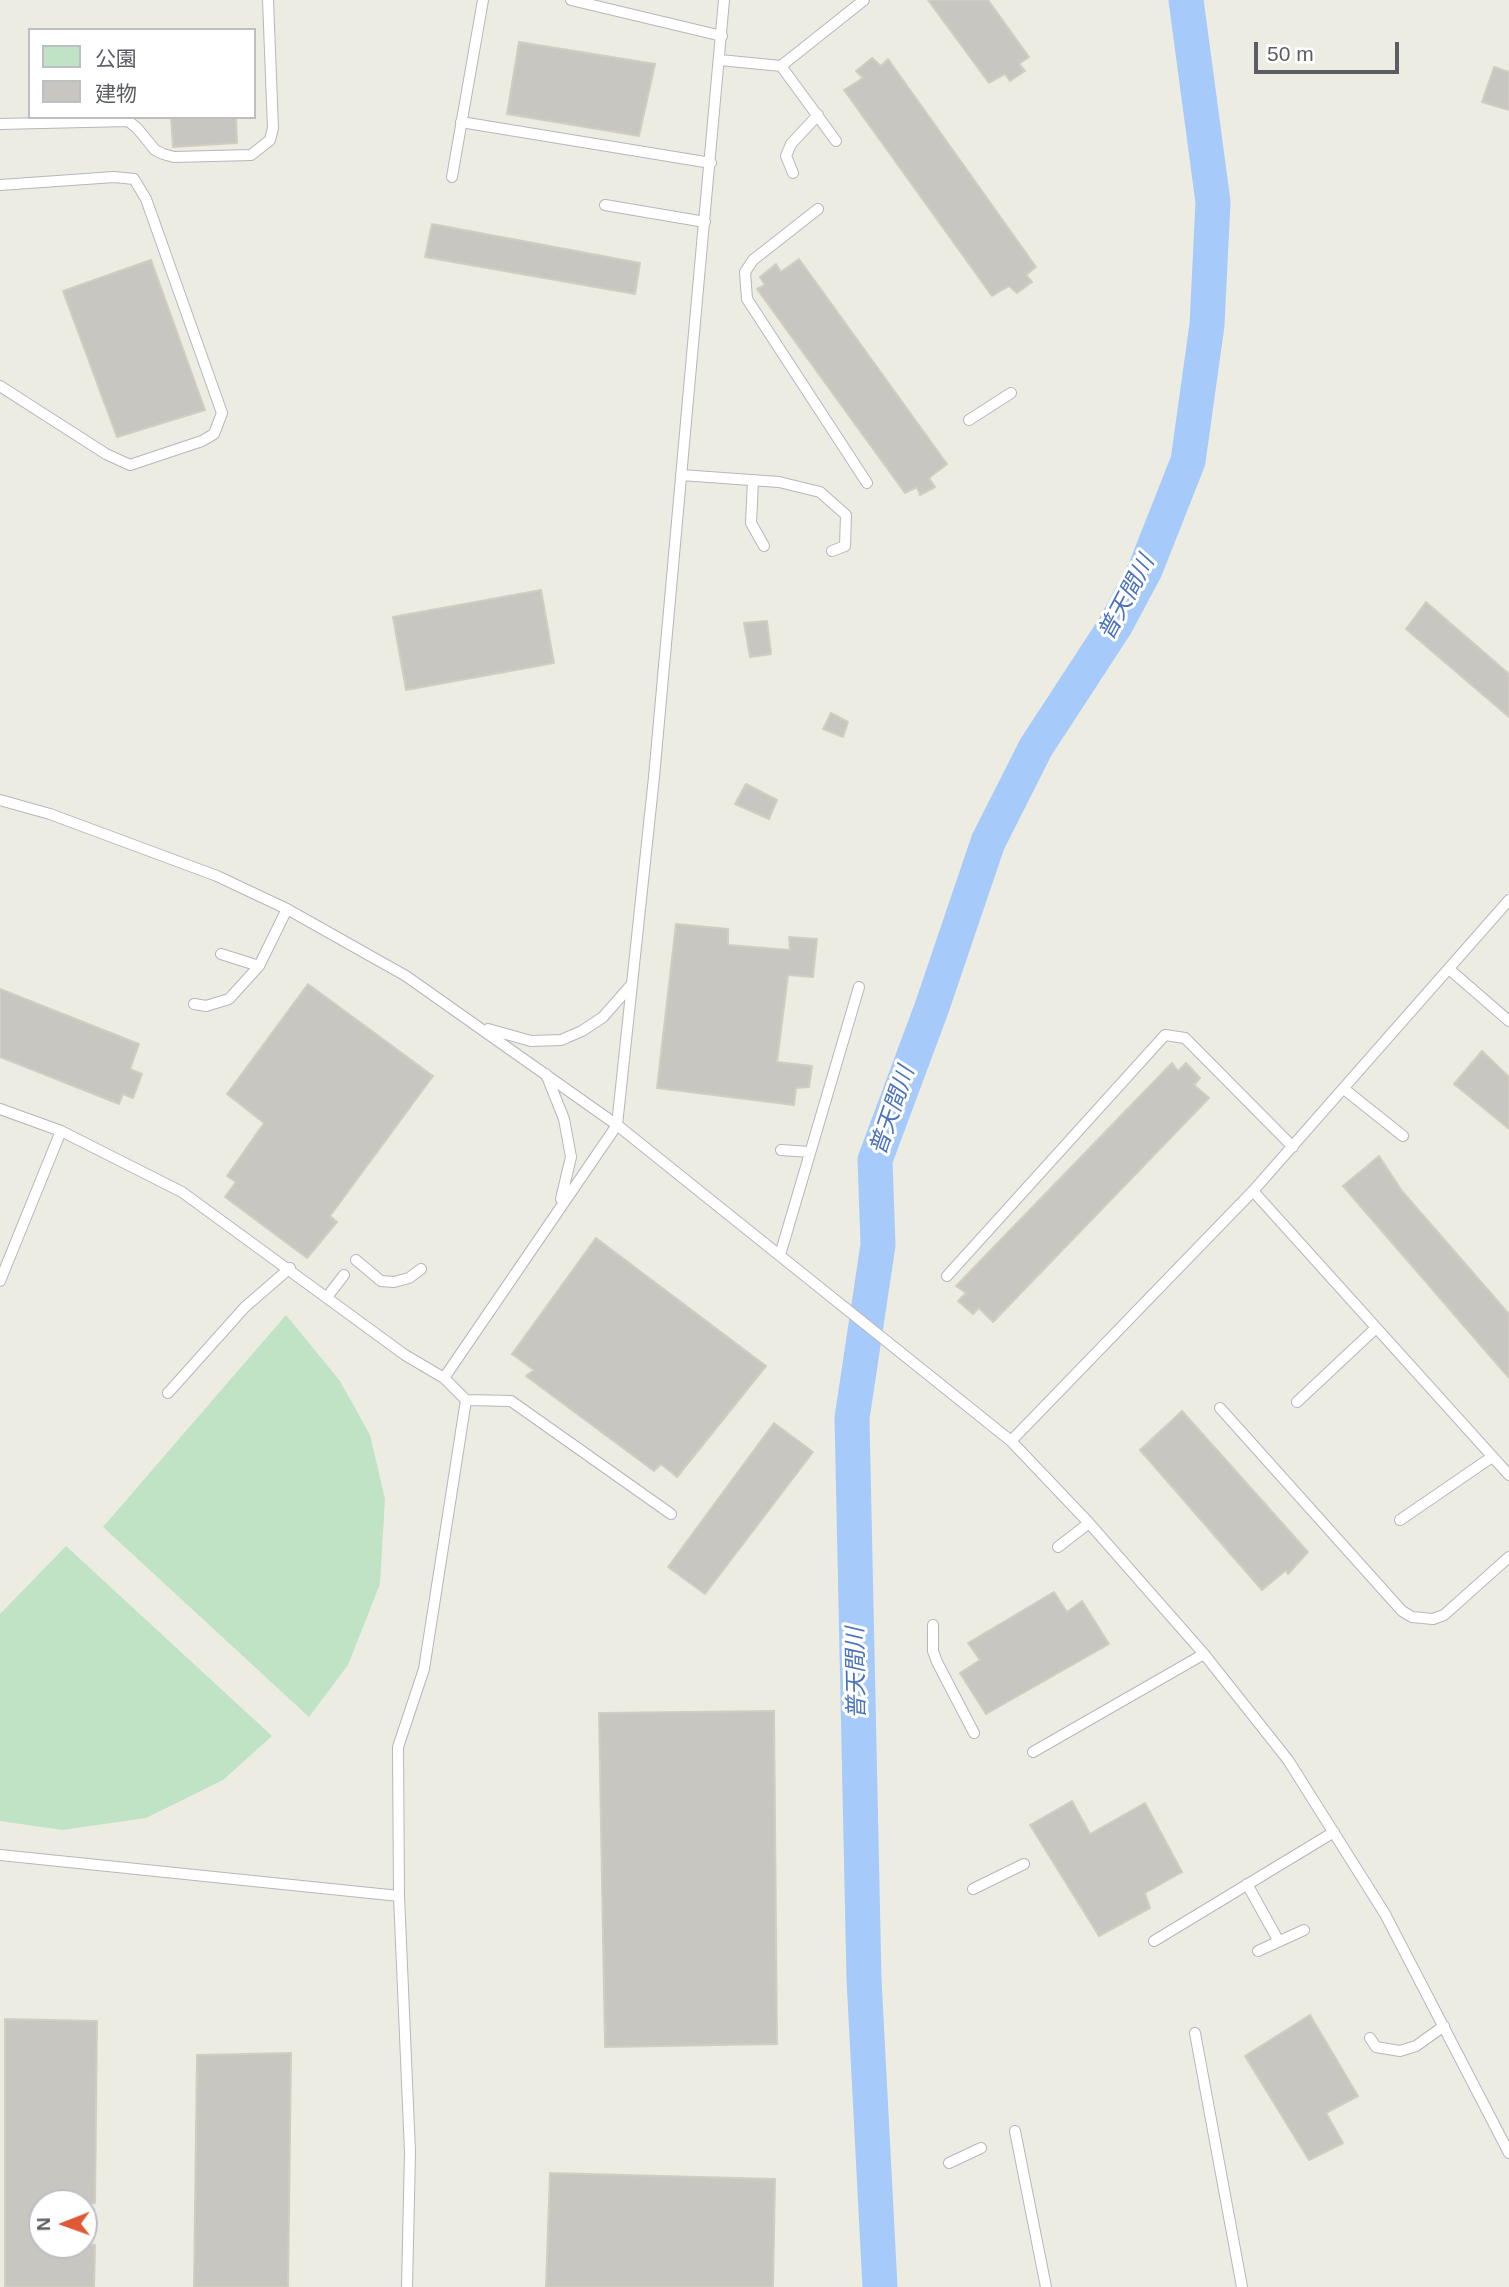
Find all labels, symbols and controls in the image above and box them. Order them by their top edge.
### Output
legend [28,28,256,119]
scale bar [1257,28,1402,72]
text: 50 m [1267,42,1314,65]
text: 公園 [95,47,137,70]
text: 建物 [95,82,137,105]
water label: 普天間川 [1093,551,1161,645]
water label: 普天間川 [865,1063,921,1159]
water label: 普天間川 [842,1627,872,1719]
north arrow [28,2189,98,2259]
text: N [33,2217,54,2231]

